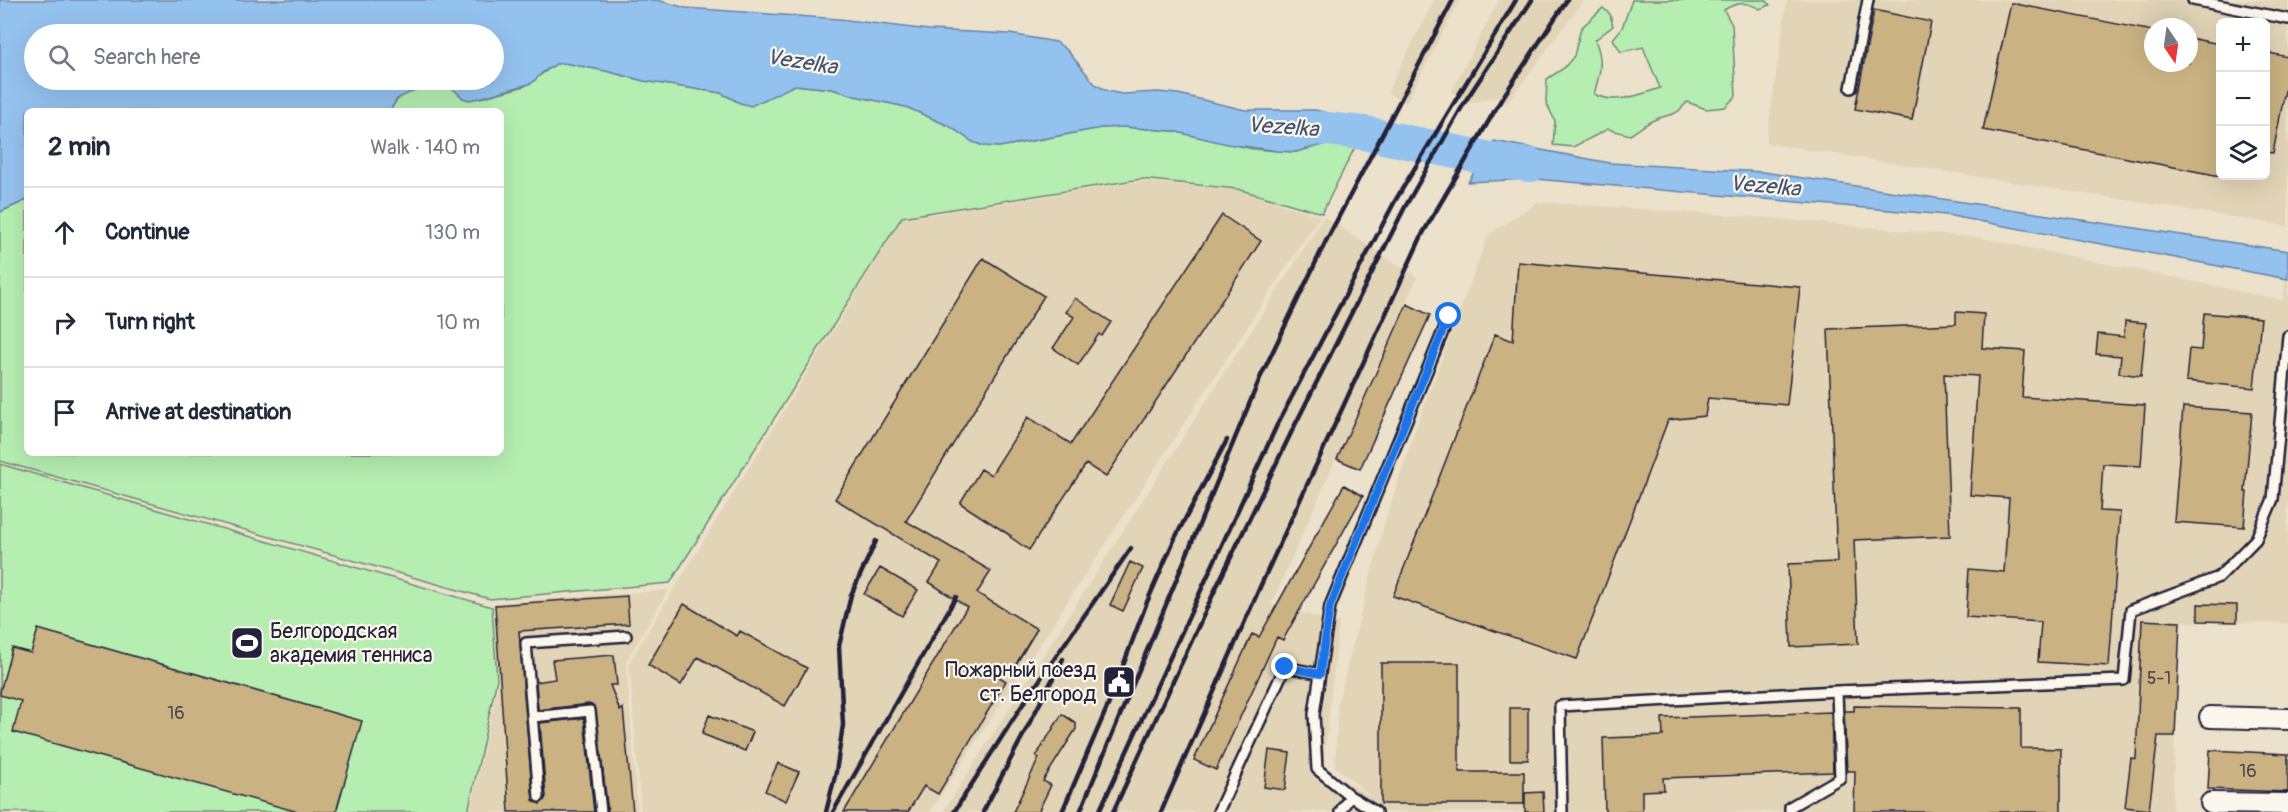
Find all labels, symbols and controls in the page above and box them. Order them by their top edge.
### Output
north arrow [2144,18,2198,72]
map controls [2216,18,2270,180]
button: + [2216,18,2270,72]
search box [24,24,504,90]
icon: search [45,41,78,74]
text: Search here [93,43,200,71]
water label: Vezelka [765,43,841,82]
button: − [2216,72,2270,126]
water label: Vezelka [1247,111,1321,144]
button: layers [2216,126,2270,180]
text: 2 min [48,131,110,163]
text: Walk · 140 m [370,135,480,160]
water label: Vezelka [1728,169,1803,203]
icon: ahead [48,216,81,249]
text: Continue [105,218,189,246]
text: 130 m [425,220,480,245]
route start [1435,302,1461,328]
icon: right [48,306,81,339]
text: Turn right [105,308,195,336]
text: 10 m [436,310,480,335]
icon: arrive [48,396,81,429]
text: Arrive at destination [105,398,291,426]
place label: Белгородская академия тенниса [270,618,433,669]
sports icon: Белгородская академия тенниса [229,625,265,661]
route end [1271,653,1297,679]
place label: Пожарный поезд ст. Белгород [945,657,1096,708]
public building icon: Пожарный поезд ст. Белгород [1101,664,1137,700]
house number: 5-1 [2147,667,2171,690]
house number: 16 [167,702,185,725]
house number: 16 [2239,760,2257,783]

